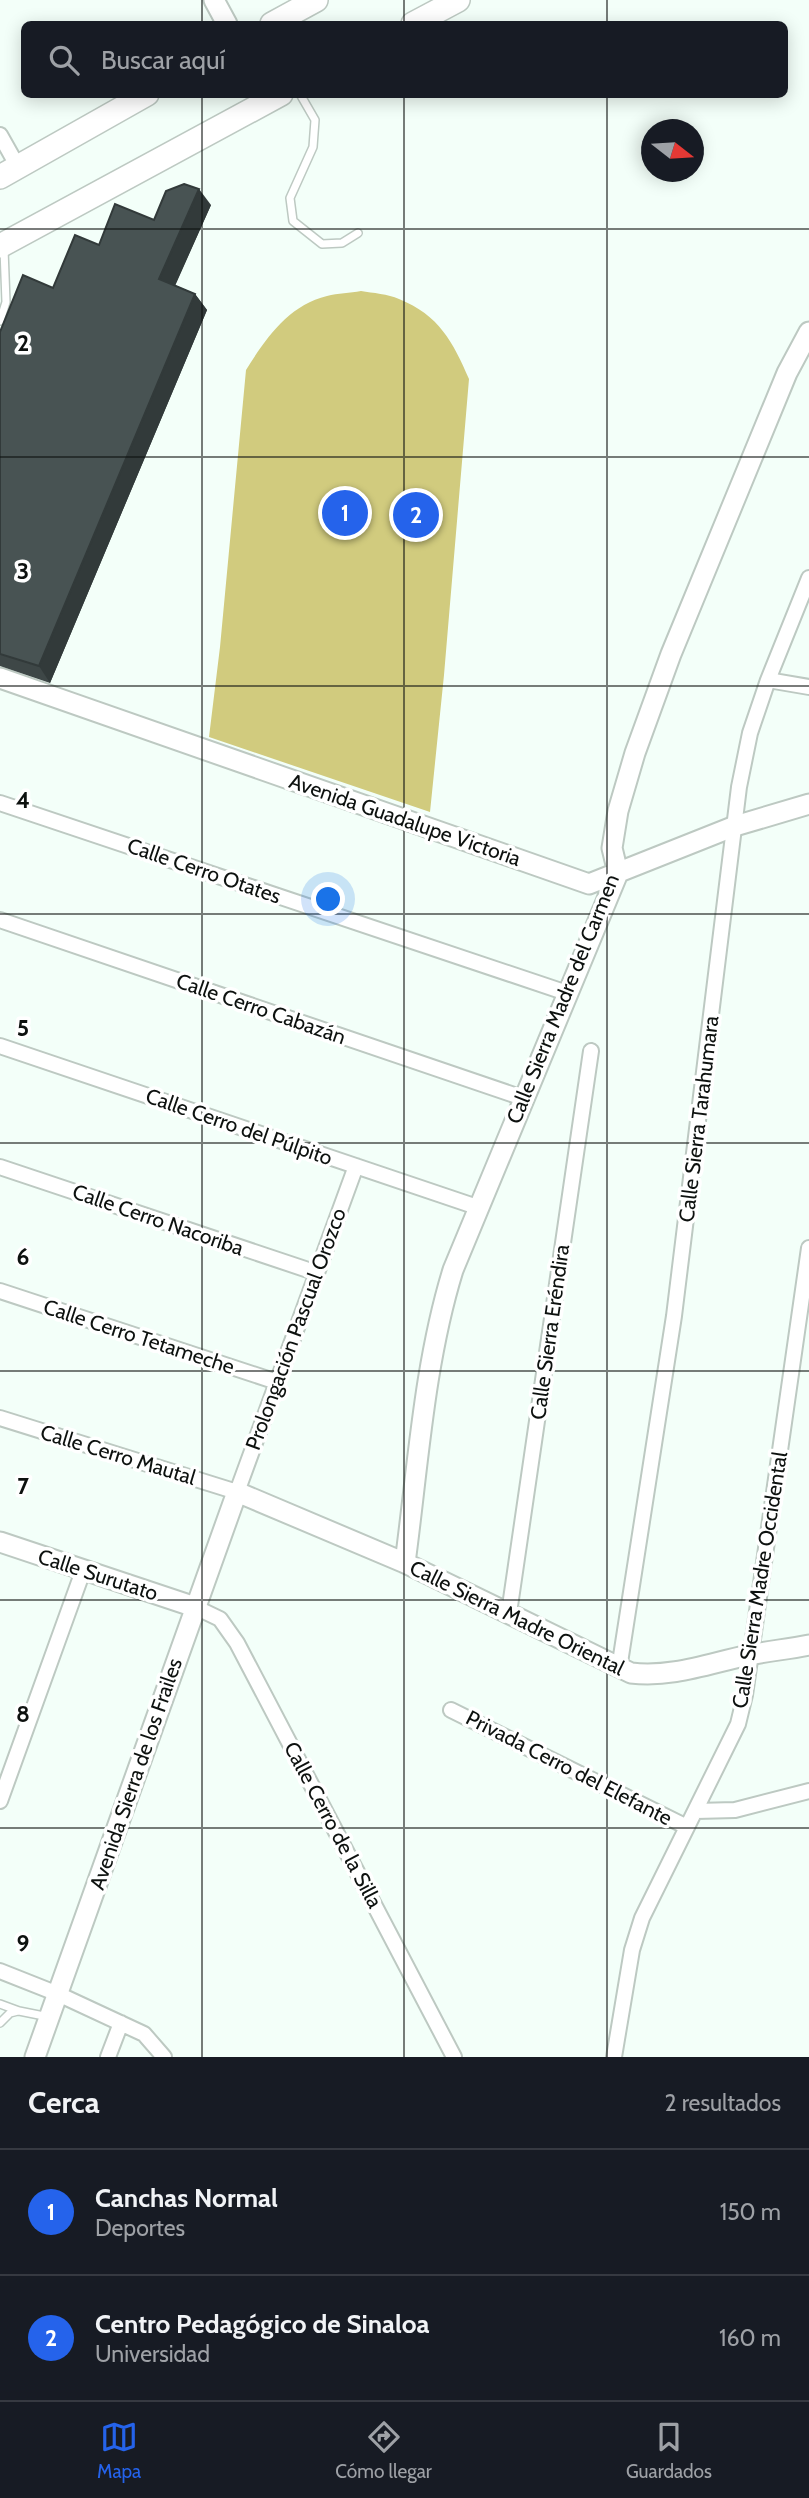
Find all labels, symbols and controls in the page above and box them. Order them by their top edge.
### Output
search box [21,21,788,98]
icon: search [45,41,83,79]
text: Buscar aquí [101,44,225,76]
north arrow [641,119,704,182]
text: 2 [17,329,29,357]
pin: 1 [322,487,368,539]
pin: 2 [393,489,439,541]
text: 3 [17,557,29,585]
street label: Avenida Guadalupe Victoria [286,768,524,871]
text: 4 [16,786,30,814]
street label: Calle Cerro Otates [124,833,284,909]
street label: Calle Sierra Madre del Carmen [501,870,624,1127]
your location [311,882,345,916]
street label: Calle Cerro Cabazán [173,968,349,1049]
text: 5 [17,1014,29,1042]
street label: Calle Sierra Tarahumara [673,1014,724,1223]
street label: Calle Cerro del Púlpito [143,1083,336,1170]
street label: Calle Cerro Nacoriba [69,1179,247,1261]
street label: Prolongación Pascual Orozco [240,1204,351,1453]
text: 6 [17,1243,29,1271]
street label: Calle Sierra Eréndira [525,1243,574,1421]
street label: Calle Cerro Tetameche [41,1294,238,1379]
street label: Calle Cerro Mautal [37,1419,199,1490]
street label: Calle Sierra Madre Occidental [727,1450,792,1710]
text: 7 [17,1472,29,1500]
street label: Calle Surutato [35,1543,161,1606]
street label: Calle Sierra Madre Oriental [406,1555,629,1680]
street label: Avenida Sierra de los Frailes [84,1654,187,1893]
text: 8 [16,1700,30,1728]
street label: Privada Cerro del Elefante [462,1705,677,1831]
street label: Calle Cerro de la Silla [279,1737,388,1912]
text: 9 [17,1929,29,1957]
text: Cerca [28,2084,100,2121]
text: 2 resultados [664,2089,781,2117]
text: Canchas Normal [95,2182,278,2214]
text: 1 [47,2198,55,2226]
text: 150 m [720,2198,781,2226]
text: Deportes [95,2214,185,2242]
text: Centro Pedagógico de Sinaloa [95,2308,430,2340]
text: 2 [45,2324,57,2352]
text: 160 m [719,2324,781,2352]
text: Universidad [95,2340,210,2368]
tab: Mapa [97,2418,141,2483]
tab: Cómo llegar [335,2418,432,2483]
tab: Guardados [626,2418,712,2483]

